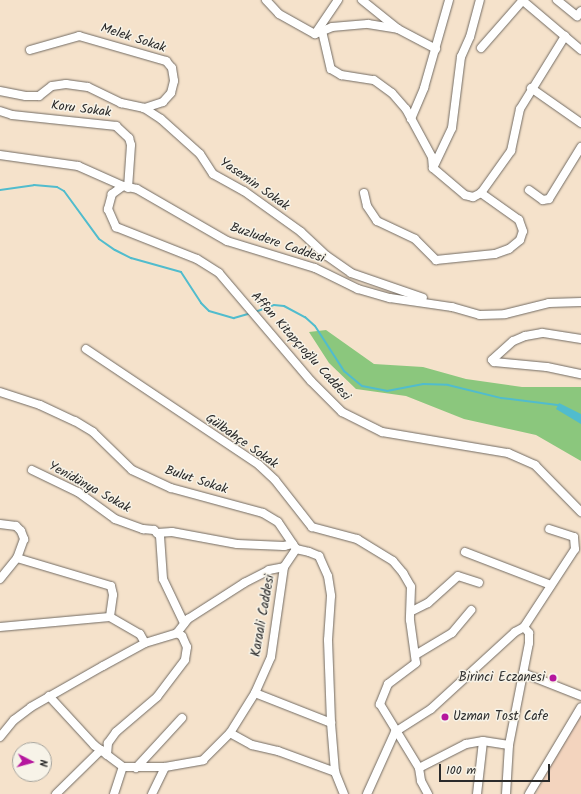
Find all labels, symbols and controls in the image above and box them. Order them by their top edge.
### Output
street label: Melek Sokak [98,21,168,57]
street label: Koru Sokak [50,99,112,121]
street label: Yasemin Sokak [216,155,292,215]
street label: Buzludere Caddesi [228,221,326,267]
street label: Affan Kitapçıoğlu Caddesi [247,289,353,405]
street label: Gülbahçe Sokak [202,411,280,473]
street label: Yenidünya Sokak [45,459,133,517]
street label: Bulut Sokak [163,463,229,499]
street label: Karaali Caddesi [249,574,279,658]
place label: Birinci Eczanesi [459,670,545,686]
marker: Birinci Eczanesi [548,673,558,683]
place label: Uzman Tost Cafe [453,709,548,725]
marker: Uzman Tost Cafe [440,712,450,722]
north arrow [12,742,52,782]
scale bar [441,756,552,782]
text: N [34,759,52,768]
text: 100 m [446,761,476,780]

